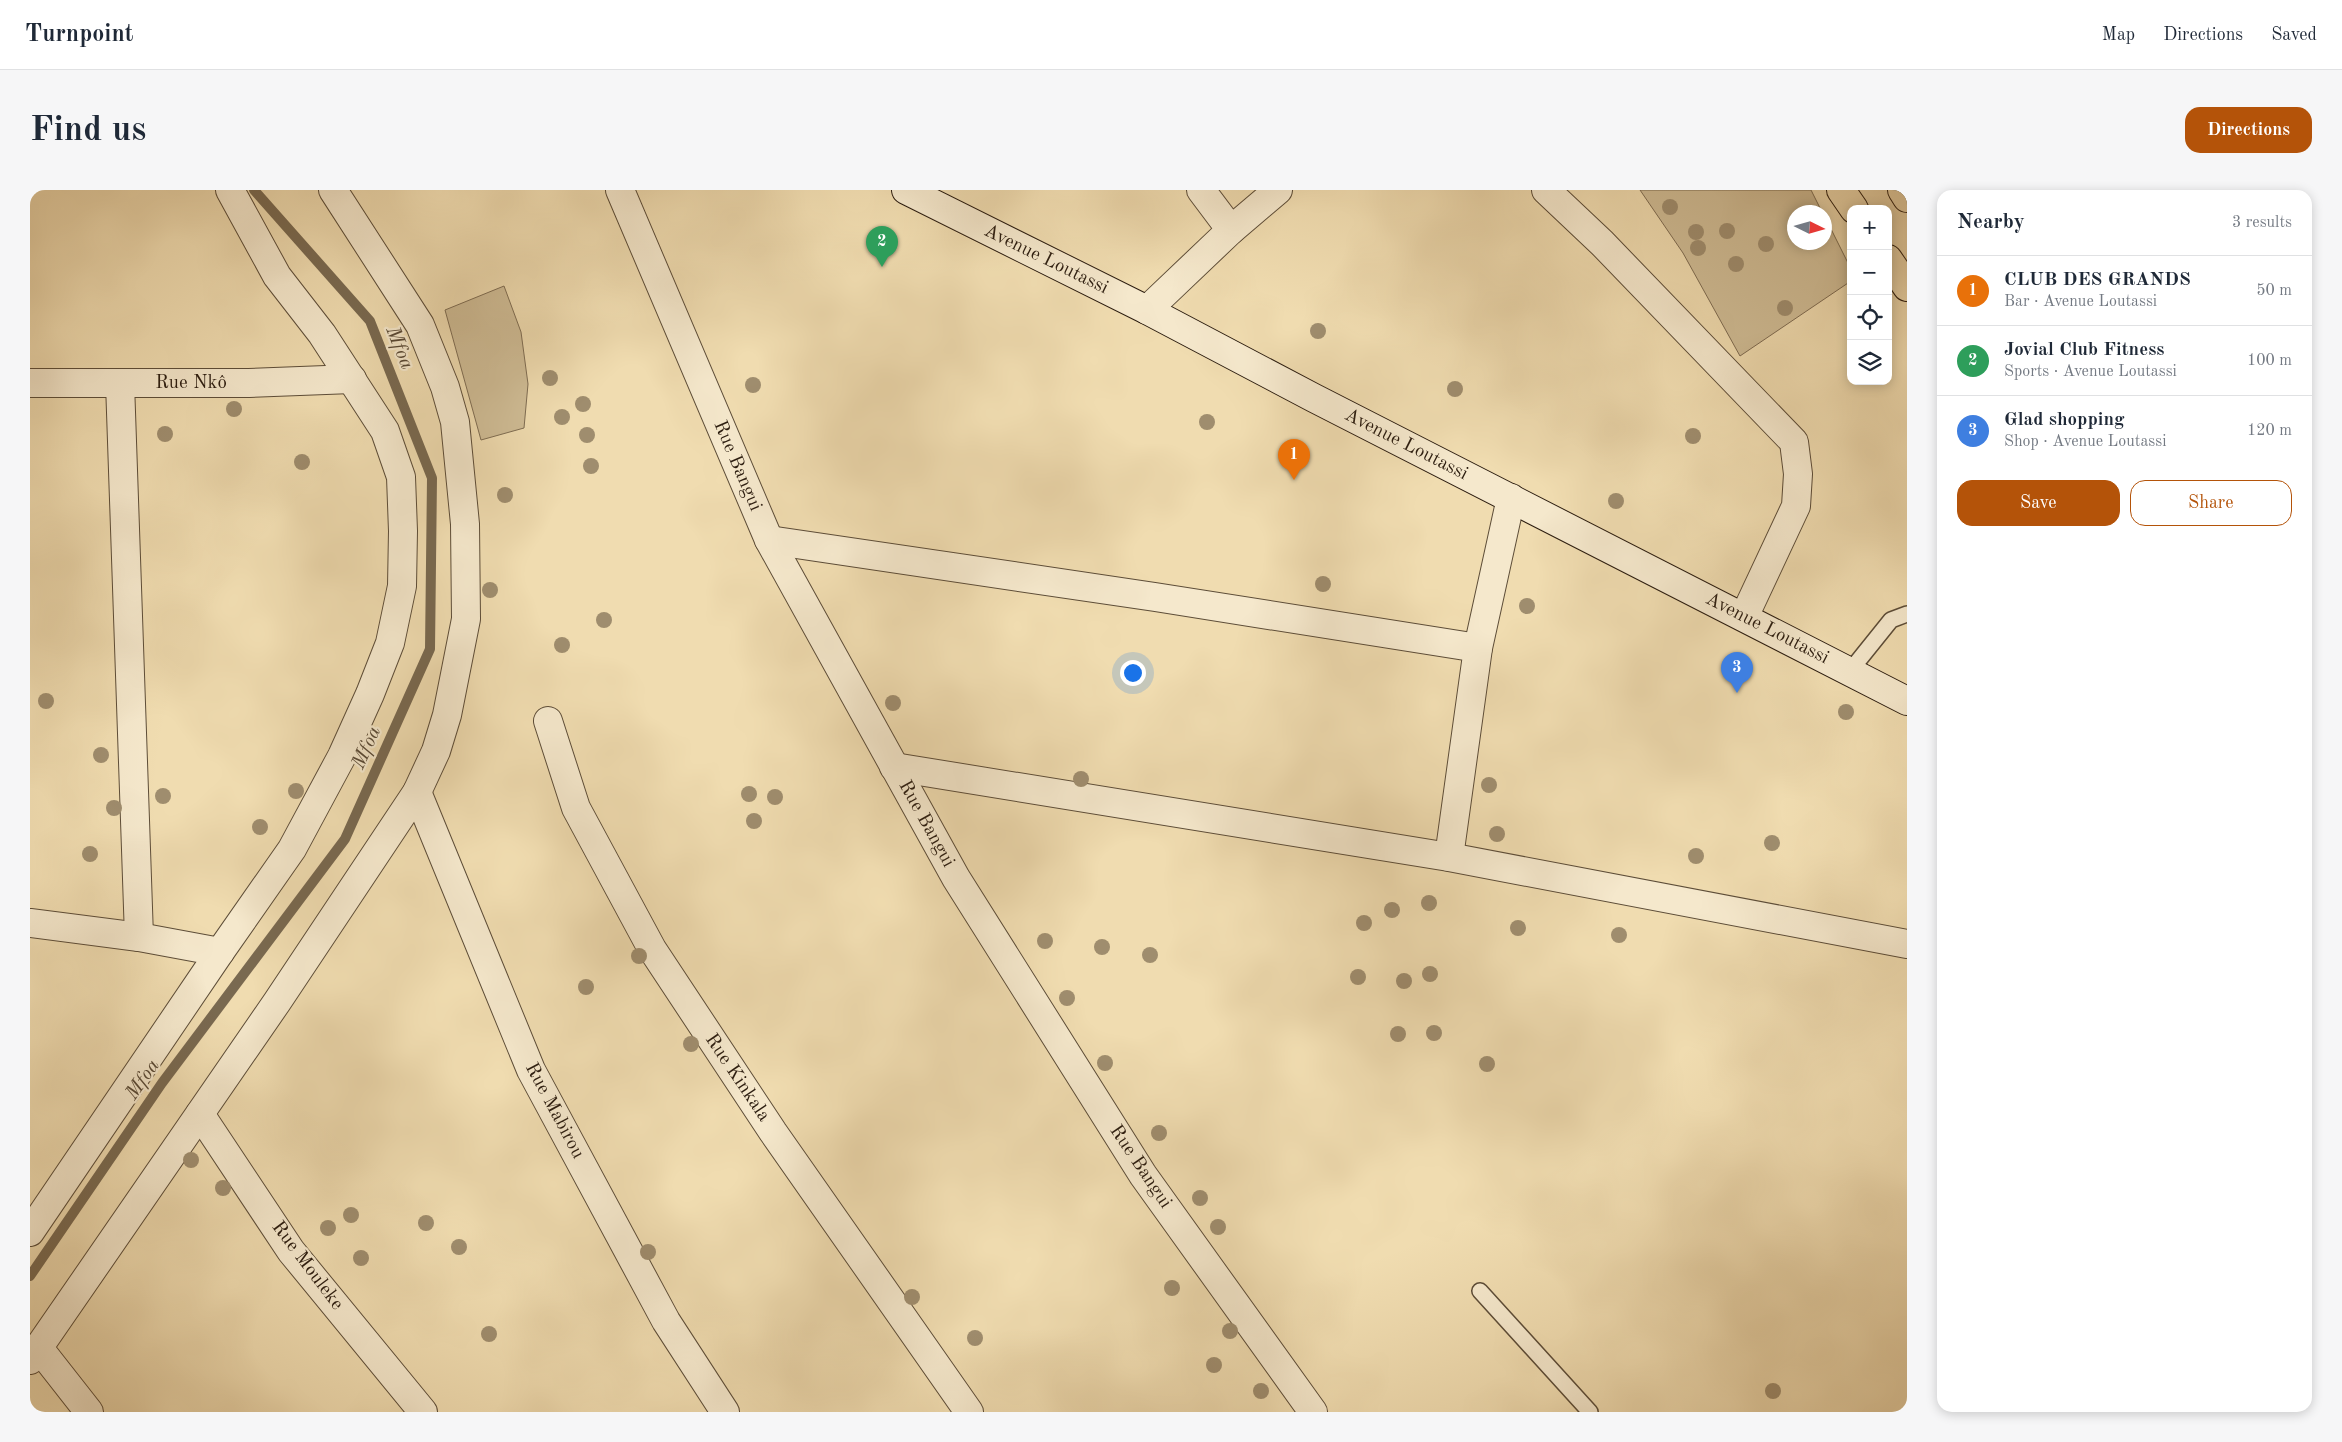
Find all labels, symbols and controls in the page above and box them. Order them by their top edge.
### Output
text: Turnpoint [25,23,133,47]
text: Map [2102,26,2135,44]
text: Directions [2163,26,2243,44]
text: Saved [2271,26,2317,44]
button: Directions [2185,107,2312,153]
text: Find us [30,113,146,148]
north arrow [1787,205,1832,250]
map controls [1847,205,1892,385]
button: + [1847,205,1892,250]
text: Nearby [1957,212,2025,233]
text: 3 results [2232,215,2292,231]
street label: Avenue Loutassi [981,222,1111,298]
pin: 2 [866,226,898,267]
button: − [1847,250,1892,295]
text: CLUB DES GRANDS [2004,271,2191,290]
text: 1 [1968,283,1978,299]
text: 50 m [2256,283,2292,299]
text: Bar · Avenue Loutassi [2004,294,2157,310]
button: locate [1847,295,1892,340]
water label: Mfoa [381,323,417,373]
button: layers [1847,340,1892,385]
text: Jovial Club Fitness [2004,341,2164,360]
text: 2 [1968,353,1978,369]
text: 100 m [2247,353,2292,369]
text: Sports · Avenue Loutassi [2004,364,2177,380]
street label: Rue Nkô [155,374,227,393]
street label: Avenue Loutassi [1341,406,1471,484]
text: Glad shopping [2004,411,2125,430]
street label: Rue Bangui [709,418,765,514]
text: 3 [1968,423,1978,439]
text: 120 m [2247,423,2292,439]
text: Shop · Avenue Loutassi [2004,434,2167,450]
pin: 1 [1278,439,1310,480]
button: Save [1957,480,2120,526]
button: Share [2130,480,2292,526]
street label: Avenue Loutassi [1702,590,1832,668]
pin: 3 [1721,652,1753,693]
your location [1120,660,1146,686]
water label: Mfoa [348,723,385,773]
street label: Rue Bangui [894,777,958,871]
street label: Rue Kinkala [701,1031,774,1126]
water label: Mfoa [122,1056,164,1105]
street label: Rue Mabirou [521,1060,587,1162]
street label: Rue Bangui [1105,1122,1175,1212]
street label: Rue Mouleke [268,1218,346,1314]

